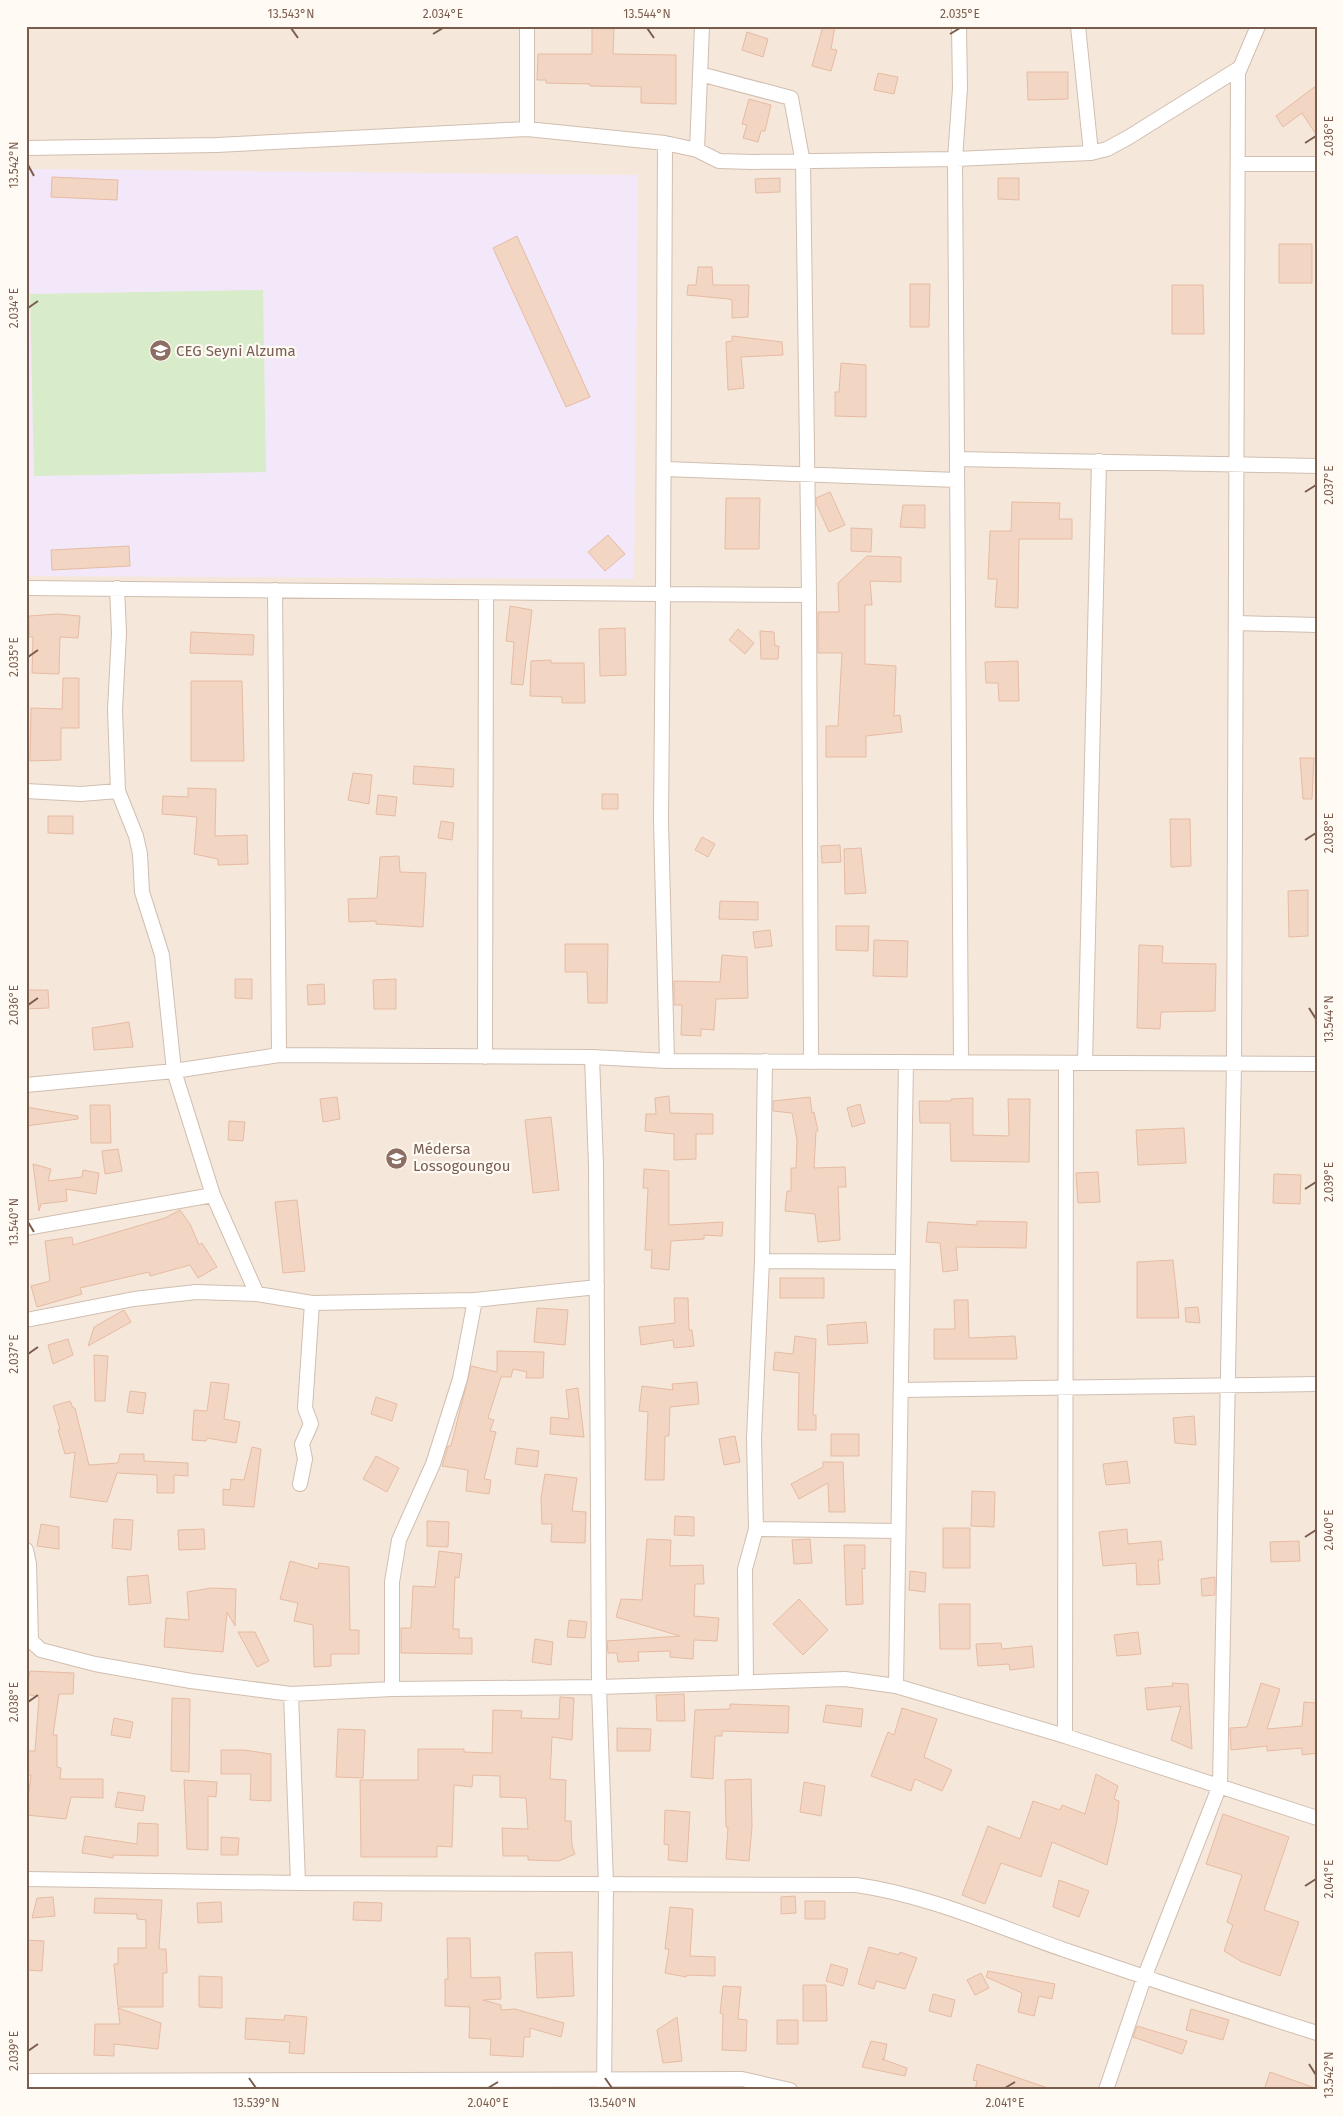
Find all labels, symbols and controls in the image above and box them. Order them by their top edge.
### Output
text: 13.543°N [268,7,314,21]
text: 2.034°E [423,7,463,21]
text: 13.544°N [623,7,671,21]
text: 2.035°E [940,7,980,21]
text: 2.036°E [1322,116,1336,156]
text: 13.542°N [7,142,21,188]
text: 2.034°E [7,288,21,328]
school or university icon: CEG Seyni Alzuma [148,339,172,363]
place label: CEG Seyni Alzuma [176,342,296,360]
text: 2.037°E [1322,465,1336,505]
text: 2.035°E [7,637,21,677]
text: 2.038°E [1322,813,1336,853]
text: 2.036°E [7,985,21,1025]
text: 13.544°N [1322,995,1336,1043]
place label: Médersa Lossogoungou [413,1140,510,1175]
school or university icon: Médersa Lossogoungou [385,1146,409,1170]
text: 2.039°E [1322,1162,1336,1202]
text: 13.540°N [7,1198,21,1246]
text: 2.037°E [7,1334,21,1374]
text: 2.040°E [1322,1509,1336,1551]
text: 2.038°E [7,1682,21,1722]
text: 2.041°E [1322,1860,1336,1898]
text: 2.039°E [7,2031,21,2071]
text: 13.542°N [1322,2052,1336,2098]
text: 13.539°N [233,2096,279,2110]
text: 2.040°E [467,2096,509,2110]
text: 13.540°N [588,2096,636,2110]
text: 2.041°E [986,2096,1024,2110]

